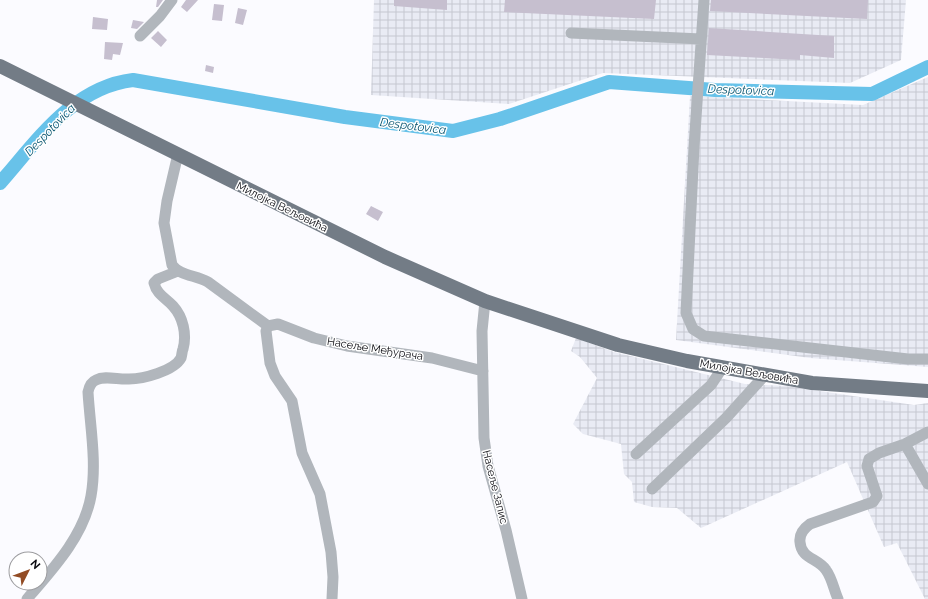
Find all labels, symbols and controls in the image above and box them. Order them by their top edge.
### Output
water label: Despotovica [708,82,774,98]
water label: Despotovica [22,101,78,159]
water label: Despotovica [379,115,447,137]
street label: Милојка Вељовића [234,179,330,235]
street label: Насеље Међурача [326,335,424,363]
street label: Милојка Вељовића [699,357,799,387]
street label: Насеље Запис [480,449,510,525]
north arrow [8,551,48,591]
text: N [27,557,43,572]

